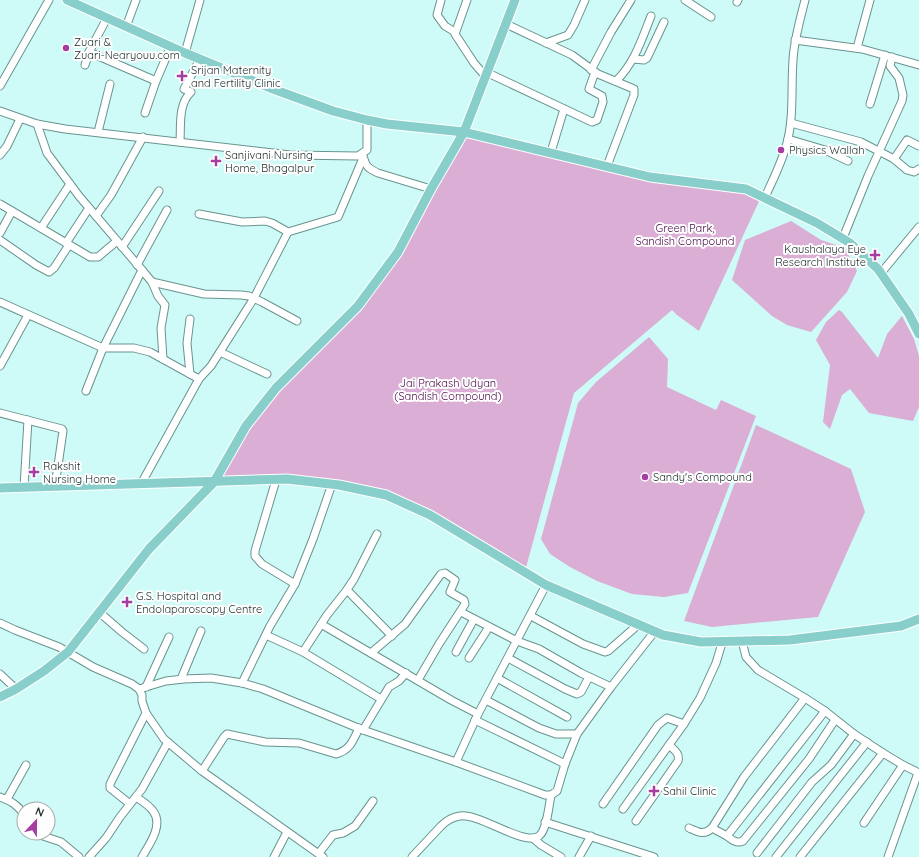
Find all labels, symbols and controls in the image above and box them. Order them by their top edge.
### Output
place label: Zuari & Zuari-Nearyouu.com [74,35,180,62]
marker: Zuari & Zuari-Nearyouu.com [61,43,71,53]
place label: Srijan Maternity and Fertility Clinic [191,63,281,90]
marker: Srijan Maternity and Fertility Clinic [176,70,188,82]
place label: Physics Wallah [789,143,864,157]
marker: Physics Wallah [776,145,786,155]
place label: Sanjivani Nursing Home, Bhagalpur [225,148,315,175]
marker: Sanjivani Nursing Home, Bhagalpur [210,155,222,167]
park label: Green Park, Sandish Compound [635,221,735,248]
place label: Kaushalaya Eye Research Institute [775,242,866,269]
marker: Kaushalaya Eye Research Institute [869,249,881,261]
park label: Jai Prakash Udyan (Sandish Compound) [394,376,502,403]
place label: Rakshit Nursing Home [43,459,116,486]
marker: Rakshit Nursing Home [28,466,40,478]
place label: Sandy's Compound [653,470,752,484]
marker: Sandy's Compound [640,472,650,482]
place label: G.S. Hospital and Endolaparoscopy Centre [136,589,262,616]
marker: G.S. Hospital and Endolaparoscopy Centre [121,596,133,608]
place label: Sahil Clinic [663,784,717,798]
marker: Sahil Clinic [648,785,660,797]
north arrow [16,801,56,841]
text: N [33,804,46,820]

